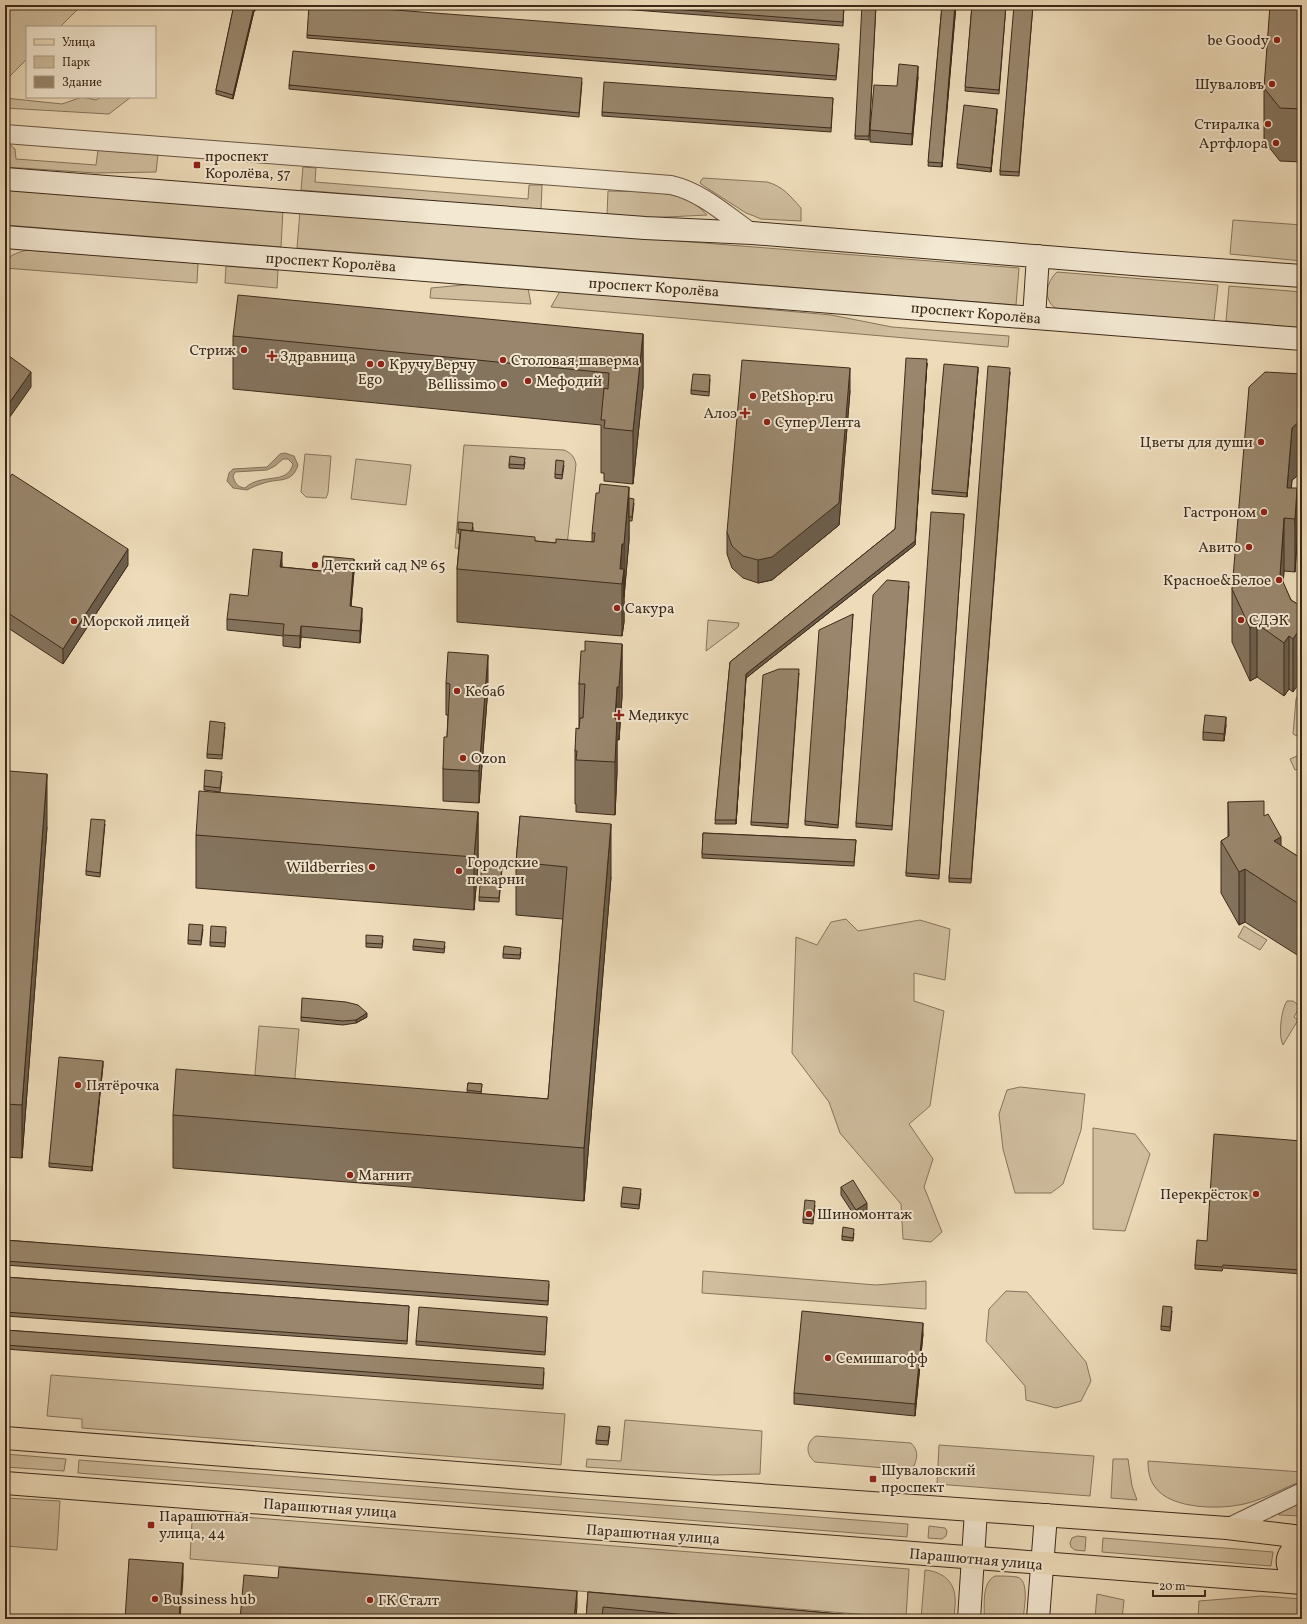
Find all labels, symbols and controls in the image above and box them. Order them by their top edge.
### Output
legend [26,26,156,98]
place label: be Goody [1207,31,1269,52]
text: Улица [62,35,95,51]
marker: be Goody [1272,35,1282,45]
text: Парк [62,55,90,71]
text: Здание [62,75,102,91]
place label: Шуваловъ [1195,75,1264,96]
marker: Шуваловъ [1267,79,1277,89]
place label: Стиралка [1194,115,1260,136]
marker: Стиралка [1263,119,1273,129]
place label: Артфлора [1199,134,1268,155]
marker: Артфлора [1271,138,1281,148]
place label: проспект Королёва, 57 [205,147,291,185]
marker: проспект Королёва, 57 [192,160,202,170]
street label: проспект Королёва [265,248,397,279]
street label: проспект Королёва [588,273,720,304]
street label: проспект Королёва [910,298,1042,331]
place label: Стриж [190,341,236,362]
marker: Стриж [239,345,249,355]
place label: Здравница [280,347,356,368]
marker: Здравница [267,351,277,361]
place label: Столовая,шаверма [511,351,639,372]
place label: Кручу Верчу [389,355,476,376]
marker: Столовая,шаверма [498,355,508,365]
marker: Ego [365,359,375,369]
marker: Кручу Верчу [376,359,386,369]
place label: Ego [358,370,382,391]
place label: Мефодий [536,372,602,393]
place label: Bellissimo [427,375,496,396]
marker: Мефодий [523,376,533,386]
marker: Bellissimo [499,379,509,389]
place label: PetShop.ru [761,387,834,408]
marker: PetShop.ru [748,391,758,401]
place label: Алоэ [703,404,737,425]
marker: Алоэ [740,408,750,418]
place label: Супер Лента [775,413,861,434]
marker: Супер Лента [762,417,772,427]
place label: Цветы для души [1140,433,1253,454]
marker: Цветы для души [1256,437,1266,447]
place label: Гастроном [1183,503,1256,524]
marker: Гастроном [1259,507,1269,517]
place label: Авито [1198,538,1241,559]
marker: Авито [1244,542,1254,552]
place label: Детский сад № 65 [323,556,445,577]
marker: Детский сад № 65 [310,560,320,570]
place label: Красное&Белое [1163,571,1271,592]
marker: Красное&Белое [1274,575,1284,585]
place label: Сакура [625,599,674,620]
marker: Сакура [612,603,622,613]
place label: СДЭК [1249,611,1289,632]
place label: Морской лицей [82,612,190,633]
marker: СДЭК [1236,615,1246,625]
marker: Морской лицей [69,616,79,626]
place label: Кебаб [465,682,505,703]
marker: Кебаб [452,686,462,696]
place label: Медикус [628,706,689,727]
marker: Медикус [613,709,625,721]
place label: Ozon [471,749,506,770]
marker: Ozon [458,753,468,763]
place label: Городские пекарни [467,853,538,891]
place label: Wildberries [286,858,364,879]
marker: Wildberries [367,862,377,872]
marker: Городские пекарни [454,866,464,876]
place label: Пятёрочка [86,1076,160,1097]
marker: Пятёрочка [73,1080,83,1090]
place label: Магнит [358,1166,412,1187]
marker: Магнит [345,1170,355,1180]
place label: Перекрёсток [1160,1185,1248,1206]
marker: Перекрёсток [1251,1189,1261,1199]
place label: Шиномонтаж [817,1205,912,1226]
marker: Шиномонтаж [804,1209,814,1219]
place label: Семишагофф [836,1349,928,1370]
marker: Семишагофф [823,1353,833,1363]
place label: Шуваловский проспект [881,1461,976,1499]
marker: Шуваловский проспект [868,1474,878,1484]
street label: Парашютная улица [262,1494,398,1525]
place label: Парашютная улица, 44 [159,1507,249,1545]
marker: Парашютная улица, 44 [146,1520,156,1530]
street label: Парашютная улица [585,1520,721,1551]
street label: Парашютная улица [908,1544,1044,1577]
scale bar [1153,1572,1205,1598]
text: 20 m [1159,1579,1186,1595]
place label: Bussiness hub [163,1590,256,1611]
place label: ГК Сталт [378,1591,439,1612]
marker: Bussiness hub [150,1594,160,1604]
marker: ГК Сталт [365,1595,375,1605]

